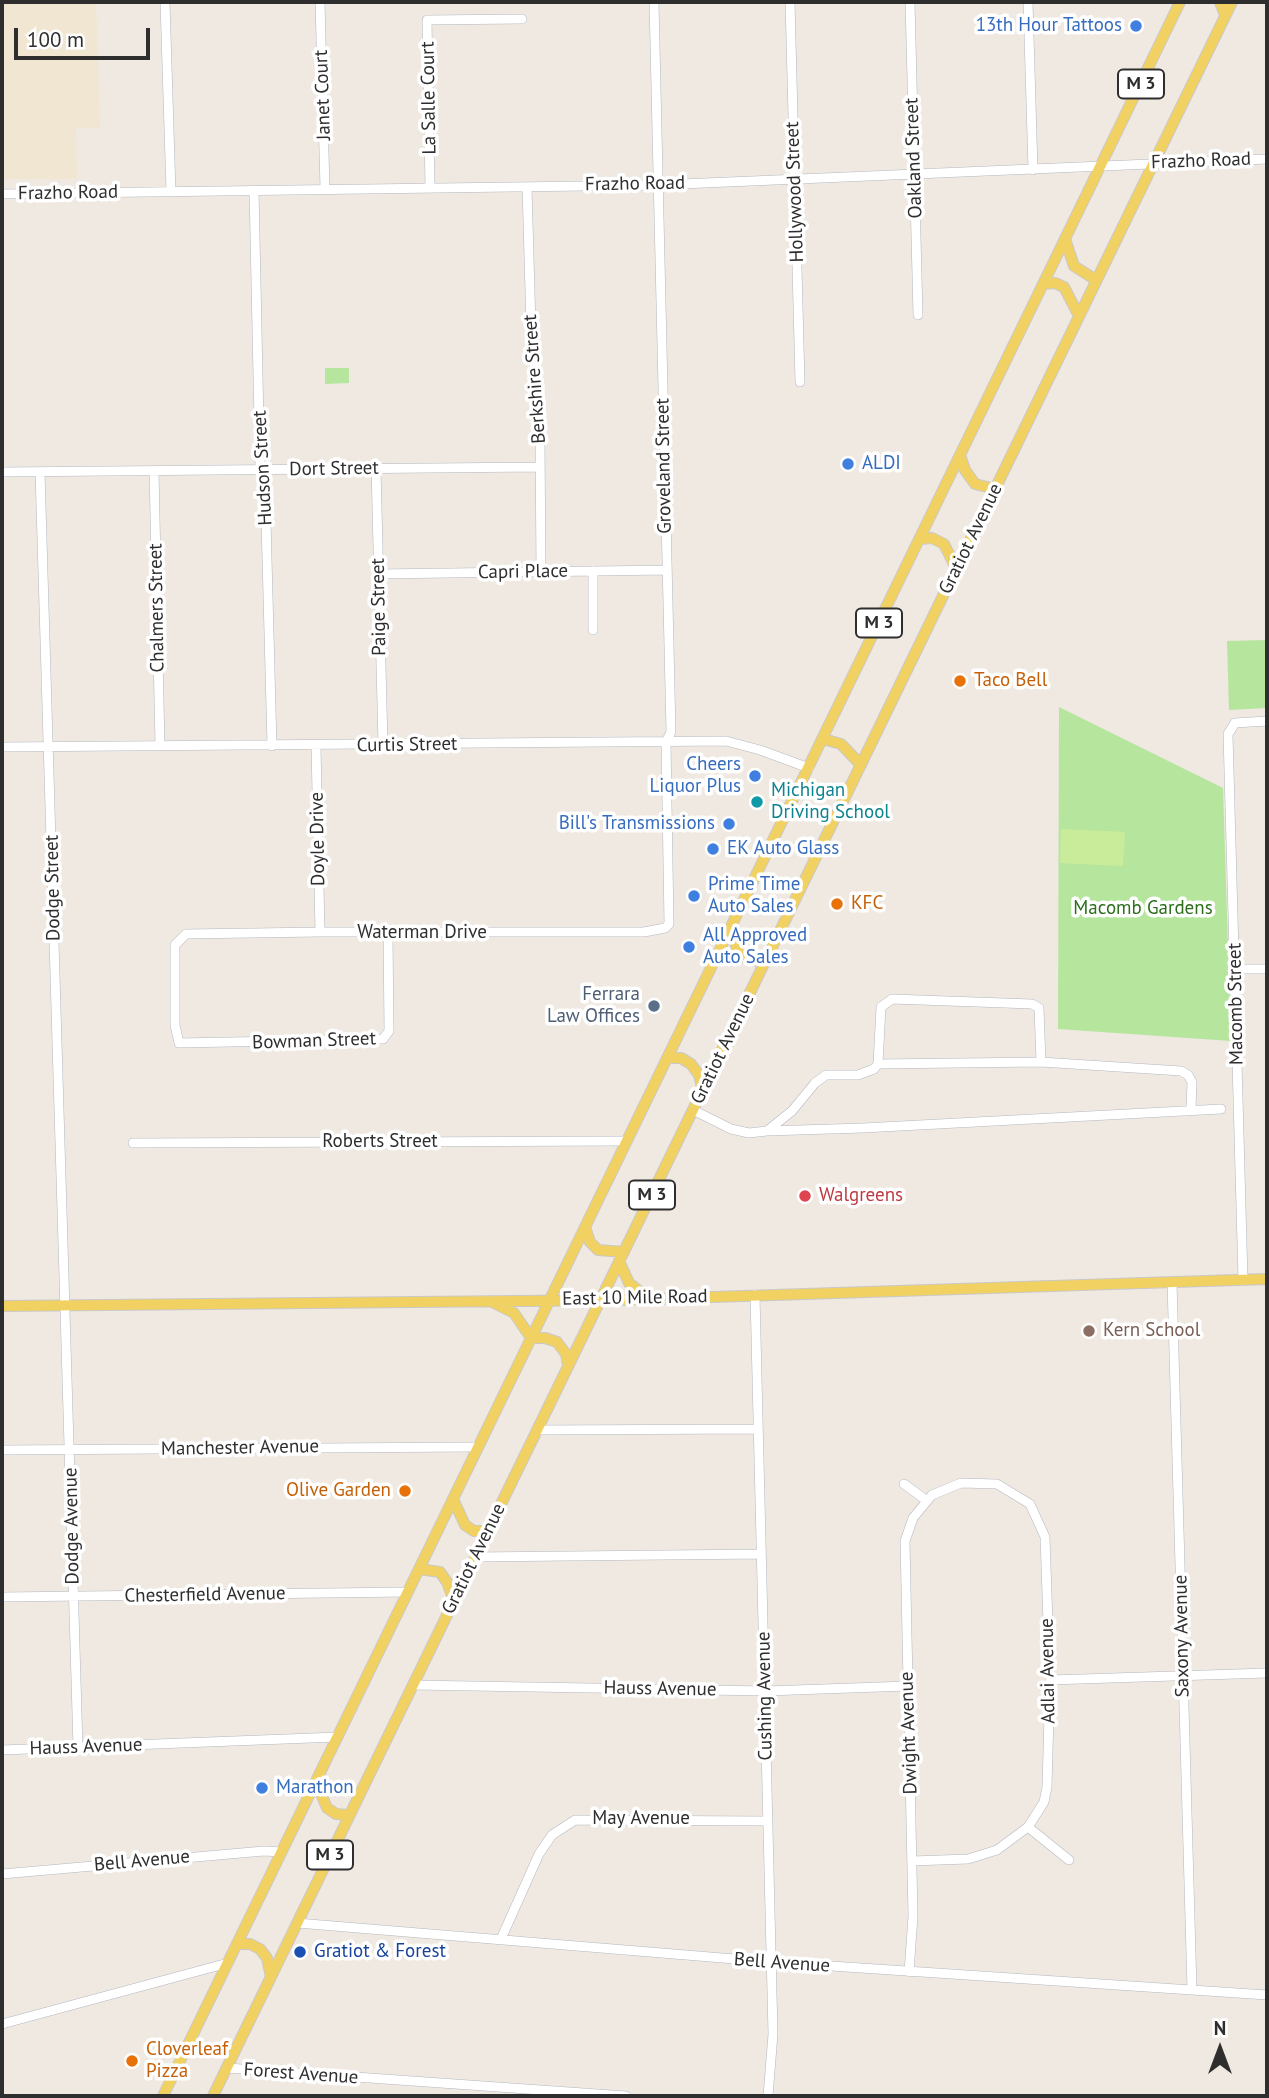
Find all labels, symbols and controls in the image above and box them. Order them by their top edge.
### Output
scale bar [18,14,154,58]
place label: 13th Hour Tattoos [976,15,1122,37]
marker: 13th Hour Tattoos [1128,18,1144,34]
text: 100 m [27,26,84,53]
street label: La Salle Court [417,41,441,155]
street label: Janet Court [310,49,336,141]
road number: M 3 [1118,70,1164,98]
street label: Oakland Street [901,97,927,219]
street label: Hollywood Street [781,121,809,263]
street label: Frazho Road [1151,148,1251,174]
street label: Frazho Road [585,172,685,196]
street label: Frazho Road [18,181,118,205]
street label: Berkshire Street [519,314,551,444]
street label: Groveland Street [651,398,677,534]
street label: Hudson Street [249,410,277,526]
place label: ALDI [862,453,901,475]
marker: ALDI [840,456,856,472]
street label: Dort Street [289,457,379,481]
street label: Gratiot Avenue [934,480,1008,598]
street label: Chalmers Street [144,543,170,673]
street label: Paige Street [367,558,391,656]
street label: Capri Place [478,560,568,584]
road number: M 3 [856,608,902,638]
place label: Taco Bell [974,670,1047,692]
marker: Taco Bell [952,673,968,689]
street label: Curtis Street [356,733,458,757]
place label: Cheers Liquor Plus [650,754,741,798]
marker: Cheers Liquor Plus [747,768,763,784]
place label: Michigan Driving School [771,780,890,824]
street label: Doyle Drive [306,792,330,886]
marker: Michigan Driving School [749,794,765,810]
place label: Bill's Transmissions [559,813,715,835]
marker: Bill's Transmissions [721,816,737,832]
street label: Dodge Street [41,835,65,941]
place label: EK Auto Glass [727,838,839,860]
marker: EK Auto Glass [705,841,721,857]
place label: Prime Time Auto Sales [708,874,800,918]
marker: Prime Time Auto Sales [686,888,702,904]
place label: KFC [851,893,883,915]
marker: KFC [829,896,845,912]
park label: Macomb Gardens [1073,898,1213,920]
street label: Waterman Drive [357,922,487,944]
place label: All Approved Auto Sales [703,925,807,969]
marker: All Approved Auto Sales [681,939,697,955]
street label: Macomb Street [1224,943,1248,1065]
place label: Ferrara Law Offices [547,984,640,1028]
street label: Gratiot Avenue [686,990,760,1108]
marker: Ferrara Law Offices [646,998,662,1014]
street label: Bowman Street [252,1027,376,1055]
street label: Roberts Street [322,1131,438,1153]
road number: M 3 [629,1180,675,1210]
place label: Walgreens [819,1185,903,1207]
marker: Walgreens [797,1188,813,1204]
street label: East 10 Mile Road [562,1285,708,1311]
place label: Kern School [1103,1320,1200,1342]
marker: Kern School [1081,1323,1097,1339]
street label: Manchester Avenue [161,1435,319,1461]
street label: Dodge Avenue [60,1467,84,1585]
place label: Olive Garden [286,1480,391,1502]
marker: Olive Garden [397,1483,413,1499]
street label: Gratiot Avenue [437,1500,511,1618]
street label: Saxony Avenue [1170,1574,1194,1698]
street label: Chesterfield Avenue [124,1582,286,1608]
street label: Adlai Avenue [1036,1618,1060,1724]
street label: Cushing Avenue [752,1631,778,1761]
street label: Dwight Avenue [895,1671,923,1795]
street label: Hauss Avenue [603,1677,717,1701]
street label: Hauss Avenue [29,1734,143,1760]
place label: Marathon [276,1777,354,1799]
marker: Marathon [254,1780,270,1796]
street label: May Avenue [592,1808,690,1830]
road number: M 3 [307,1840,353,1870]
street label: Bell Avenue [93,1845,191,1877]
place label: Gratiot & Forest [314,1941,446,1963]
marker: Gratiot & Forest [292,1944,308,1960]
street label: Bell Avenue [733,1948,831,1978]
north arrow [1185,2014,1255,2084]
text: N [1214,2016,1226,2040]
place label: Cloverleaf Pizza [146,2039,228,2083]
marker: Cloverleaf Pizza [124,2053,140,2069]
street label: Forest Avenue [243,2059,359,2089]

